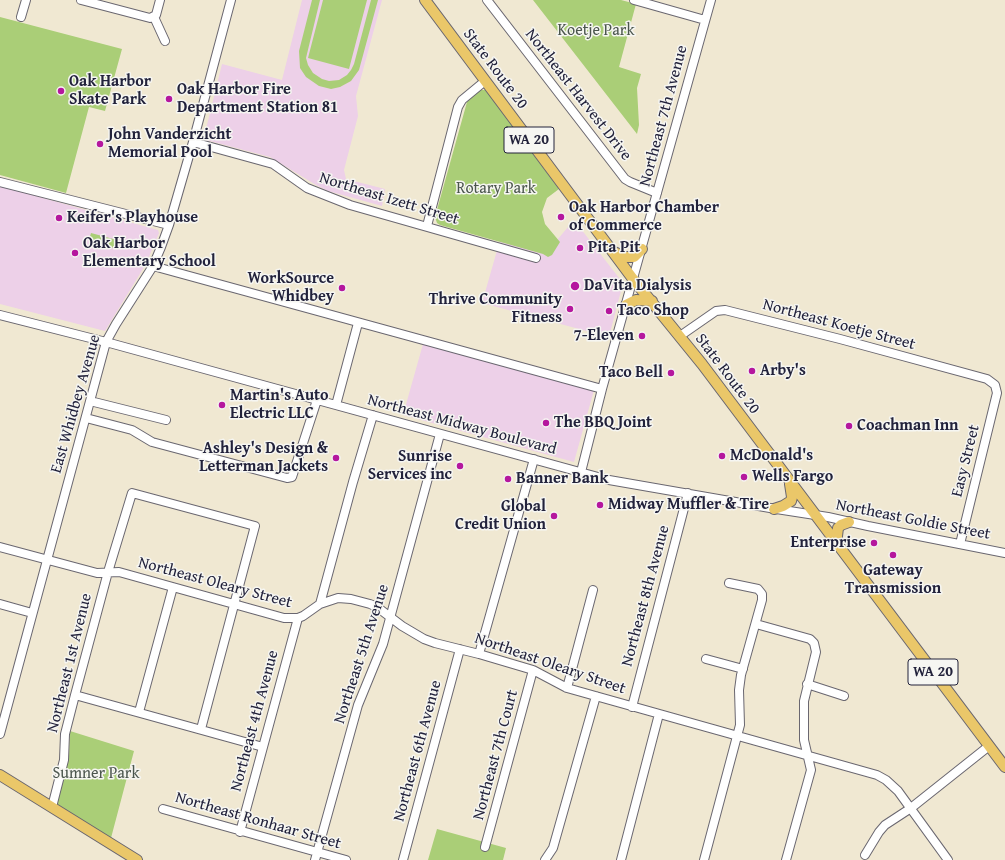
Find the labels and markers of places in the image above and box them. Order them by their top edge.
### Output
place label: Oak Harbor Skate Park [69,72,151,110]
place label: Oak Harbor Fire Department Station 81 [177,80,338,118]
marker: Oak Harbor Skate Park [56,86,66,96]
marker: Oak Harbor Fire Department Station 81 [164,94,174,104]
place label: John Vanderzicht Memorial Pool [108,125,232,163]
marker: John Vanderzicht Memorial Pool [95,139,105,149]
place label: Oak Harbor Chamber of Commerce [569,198,719,236]
place label: Keifer's Playhouse [67,208,198,228]
marker: Oak Harbor Chamber of Commerce [556,212,566,222]
marker: Keifer's Playhouse [54,213,64,223]
place label: Oak Harbor Elementary School [83,234,216,272]
place label: Pita Pit [588,238,640,258]
marker: Pita Pit [575,243,585,253]
marker: Oak Harbor Elementary School [70,248,80,258]
place label: WorkSource Whidbey [248,269,334,307]
place label: DaVita Dialysis [584,276,692,296]
marker: DaVita Dialysis [569,280,581,292]
marker: WorkSource Whidbey [337,283,347,293]
place label: Thrive Community Fitness [429,290,562,328]
place label: Taco Shop [617,301,689,321]
marker: Thrive Community Fitness [565,304,575,314]
marker: Taco Shop [604,306,614,316]
place label: 7-Eleven [573,326,634,346]
marker: 7-Eleven [637,331,647,341]
place label: Arby's [760,361,806,381]
place label: Taco Bell [599,363,663,383]
marker: Arby's [747,366,757,376]
marker: Taco Bell [666,368,676,378]
place label: Martin's Auto Electric LLC [230,386,329,424]
marker: Martin's Auto Electric LLC [217,400,227,410]
place label: The BBQ Joint [554,413,652,433]
place label: Coachman Inn [857,416,959,436]
marker: The BBQ Joint [541,418,551,428]
marker: Coachman Inn [844,421,854,431]
place label: Ashley's Design & Letterman Jackets [199,439,328,477]
place label: McDonald's [730,446,813,466]
place label: Sunrise Services inc [368,447,452,485]
marker: McDonald's [717,451,727,461]
marker: Ashley's Design & Letterman Jackets [331,453,341,463]
marker: Sunrise Services inc [455,461,465,471]
place label: Wells Fargo [752,467,833,487]
place label: Banner Bank [516,469,608,489]
marker: Wells Fargo [739,472,749,482]
marker: Banner Bank [503,474,513,484]
place label: Midway Muffler & Tire [608,495,769,515]
place label: Global Credit Union [455,497,546,535]
marker: Midway Muffler & Tire [595,500,605,510]
marker: Global Credit Union [549,511,559,521]
place label: Enterprise [791,533,866,553]
marker: Enterprise [869,538,879,548]
marker: Gateway Transmission [888,550,898,560]
place label: Gateway Transmission [845,561,941,599]

